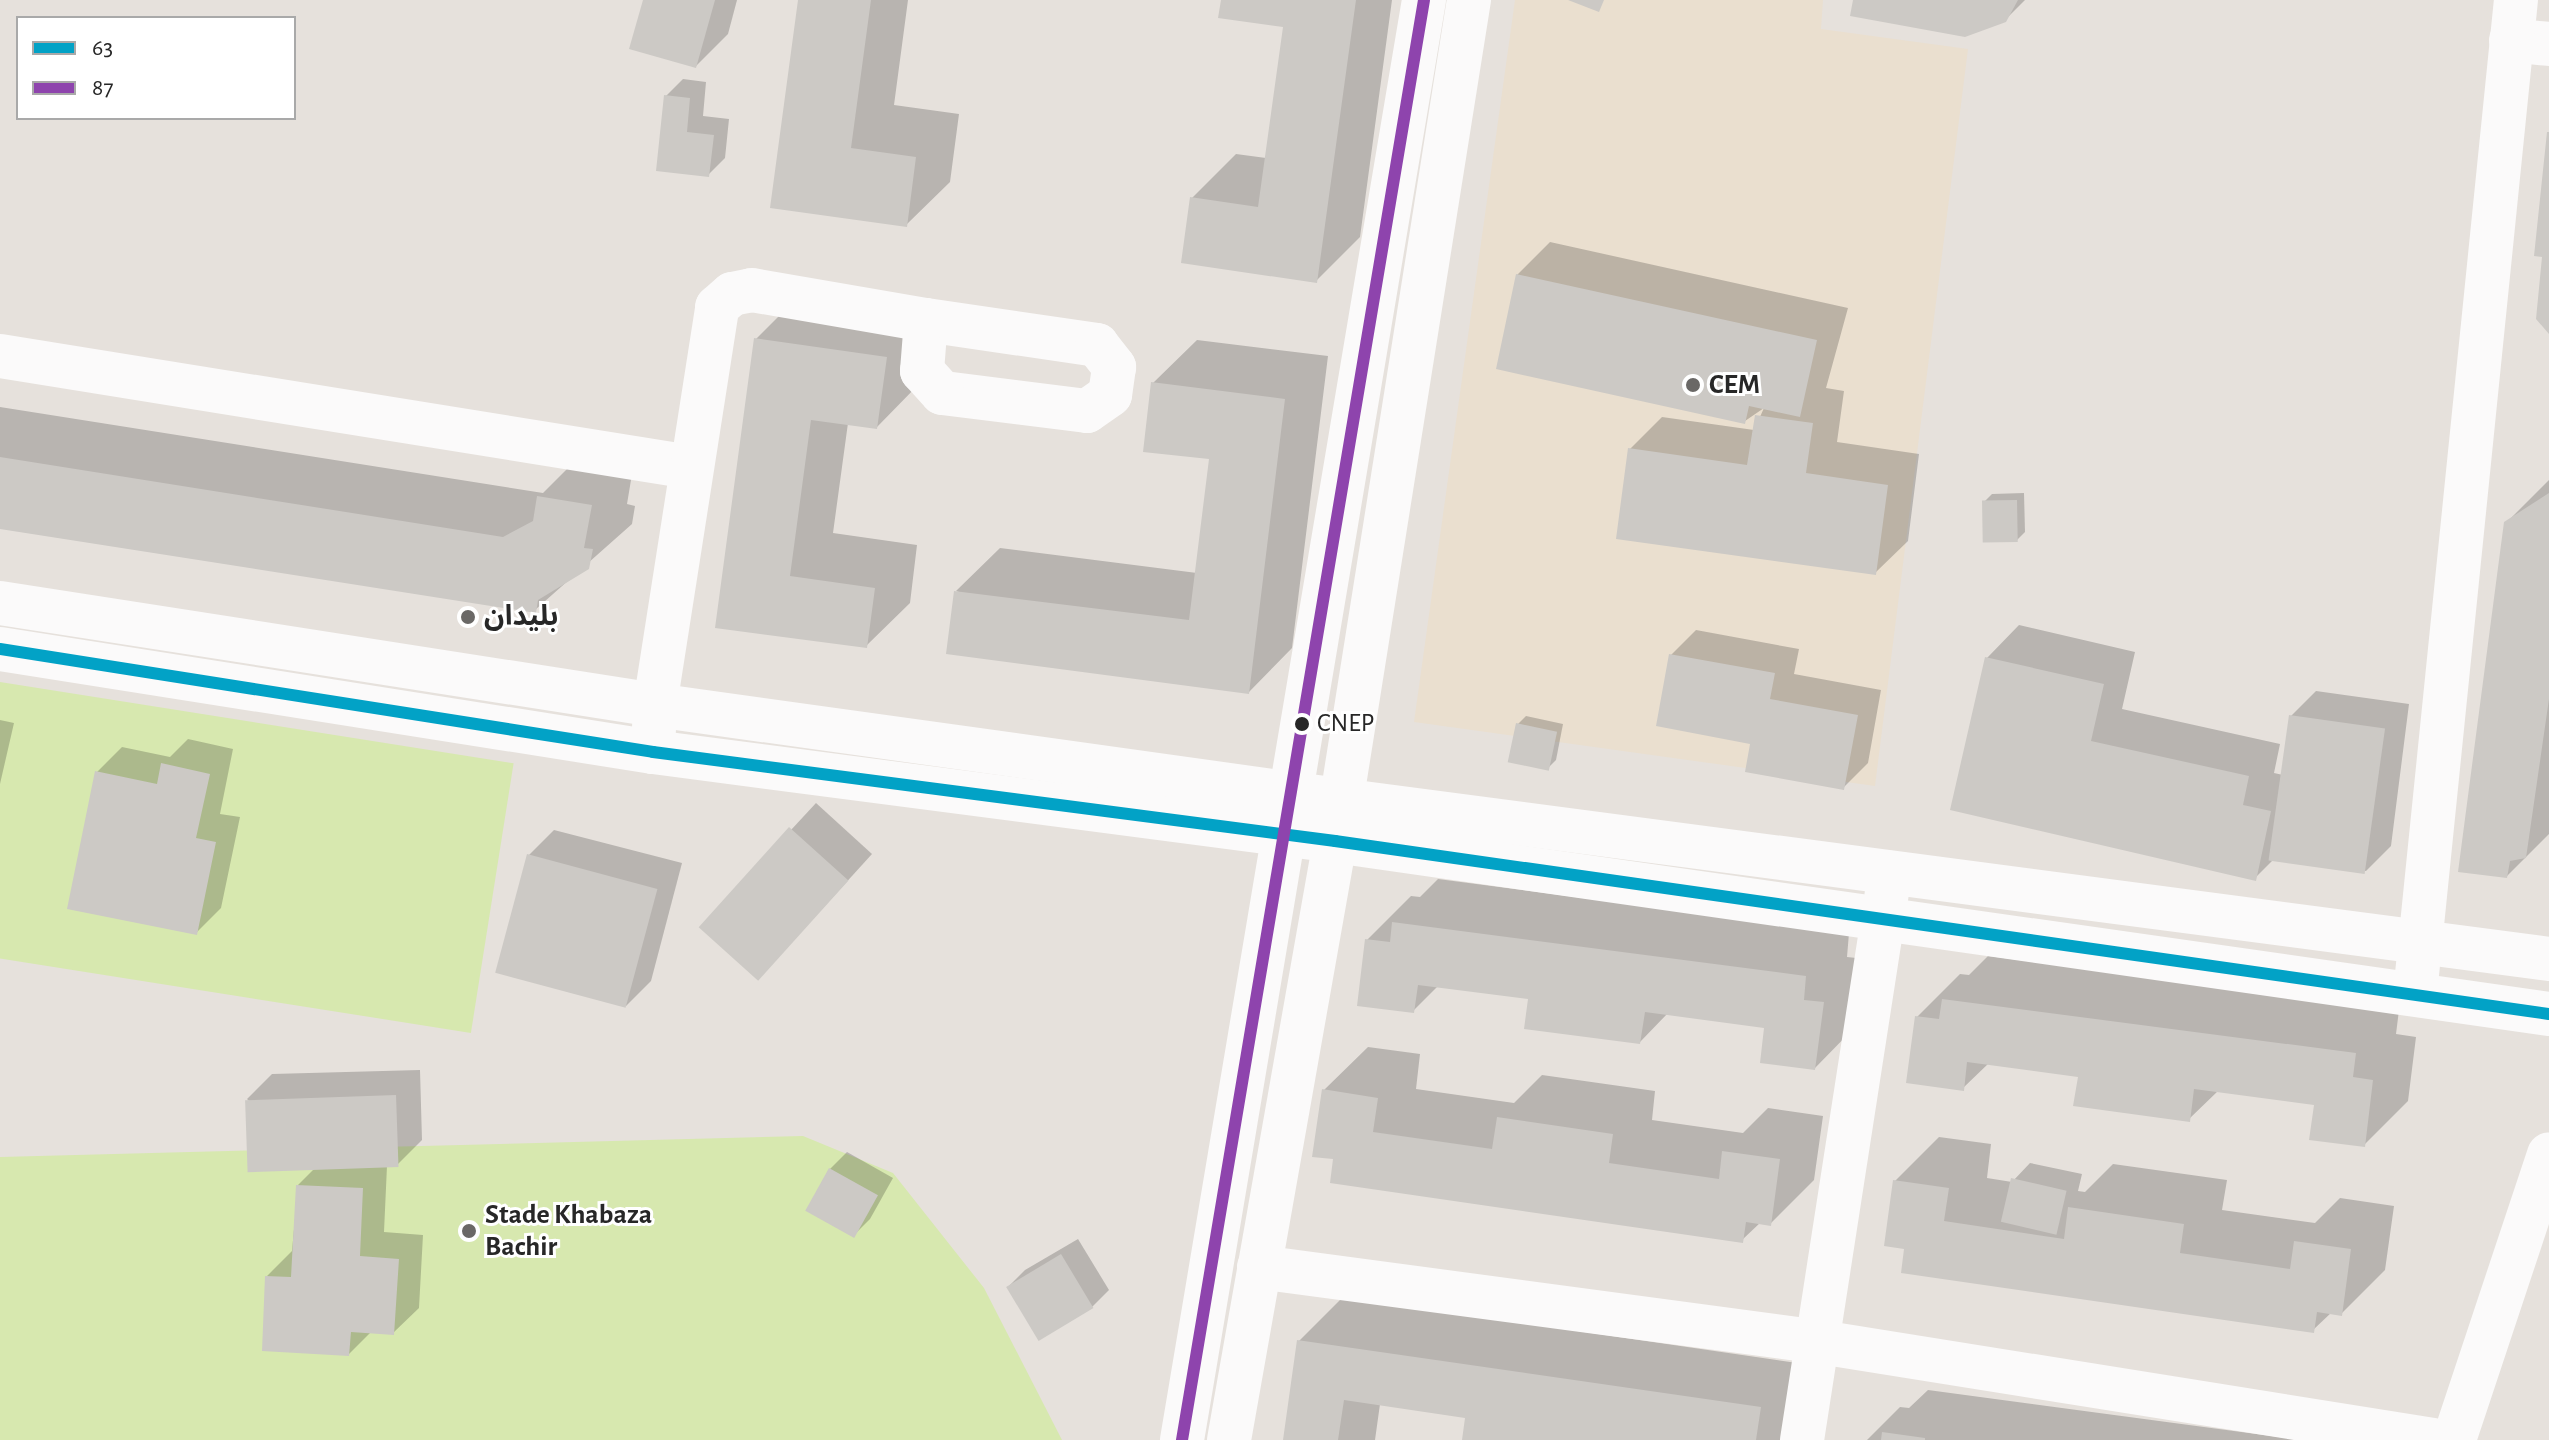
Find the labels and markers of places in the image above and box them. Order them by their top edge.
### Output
place label: CEM [1709,368,1760,402]
marker: CEM [1684,376,1702,394]
place label: بليدان [484,600,558,634]
marker: بليدان [459,608,477,626]
place label: CNEP [1317,708,1374,740]
marker: CNEP [1294,716,1310,732]
place label: Stade Khabaza Bachir [485,1198,652,1264]
marker: Stade Khabaza Bachir [460,1222,478,1240]

